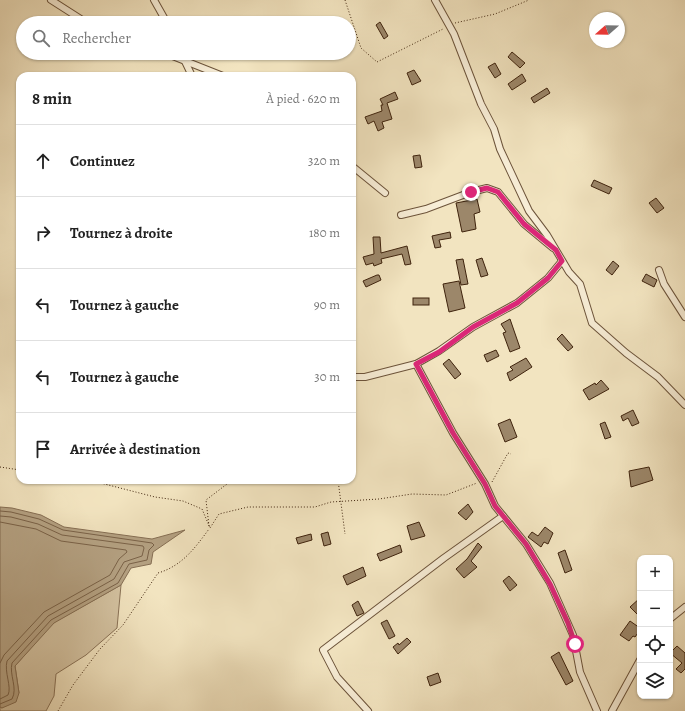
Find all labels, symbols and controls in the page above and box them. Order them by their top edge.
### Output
north arrow [589,12,625,48]
search box [16,16,356,60]
icon: search [30,27,52,49]
text: Rechercher [62,28,131,48]
text: 8 min [32,87,72,110]
text: À pied · 620 m [266,90,340,107]
icon: ahead [32,150,54,172]
text: Continuez [70,151,135,171]
text: 320 m [308,152,340,169]
route end [462,183,480,201]
icon: right [32,222,54,244]
text: Tournez à droite [70,223,173,243]
text: 180 m [309,224,340,241]
icon: left [32,294,54,316]
text: Tournez à gauche [70,295,179,315]
text: 90 m [314,296,340,313]
icon: left [32,366,54,388]
text: Tournez à gauche [70,367,179,387]
text: 30 m [314,368,340,385]
icon: arrive [32,438,54,460]
text: Arrivée à destination [70,439,201,459]
map controls [637,555,673,699]
button: + [637,555,673,591]
button: − [637,591,673,627]
button: locate [637,627,673,663]
route start [566,635,584,653]
button: layers [637,663,673,699]

